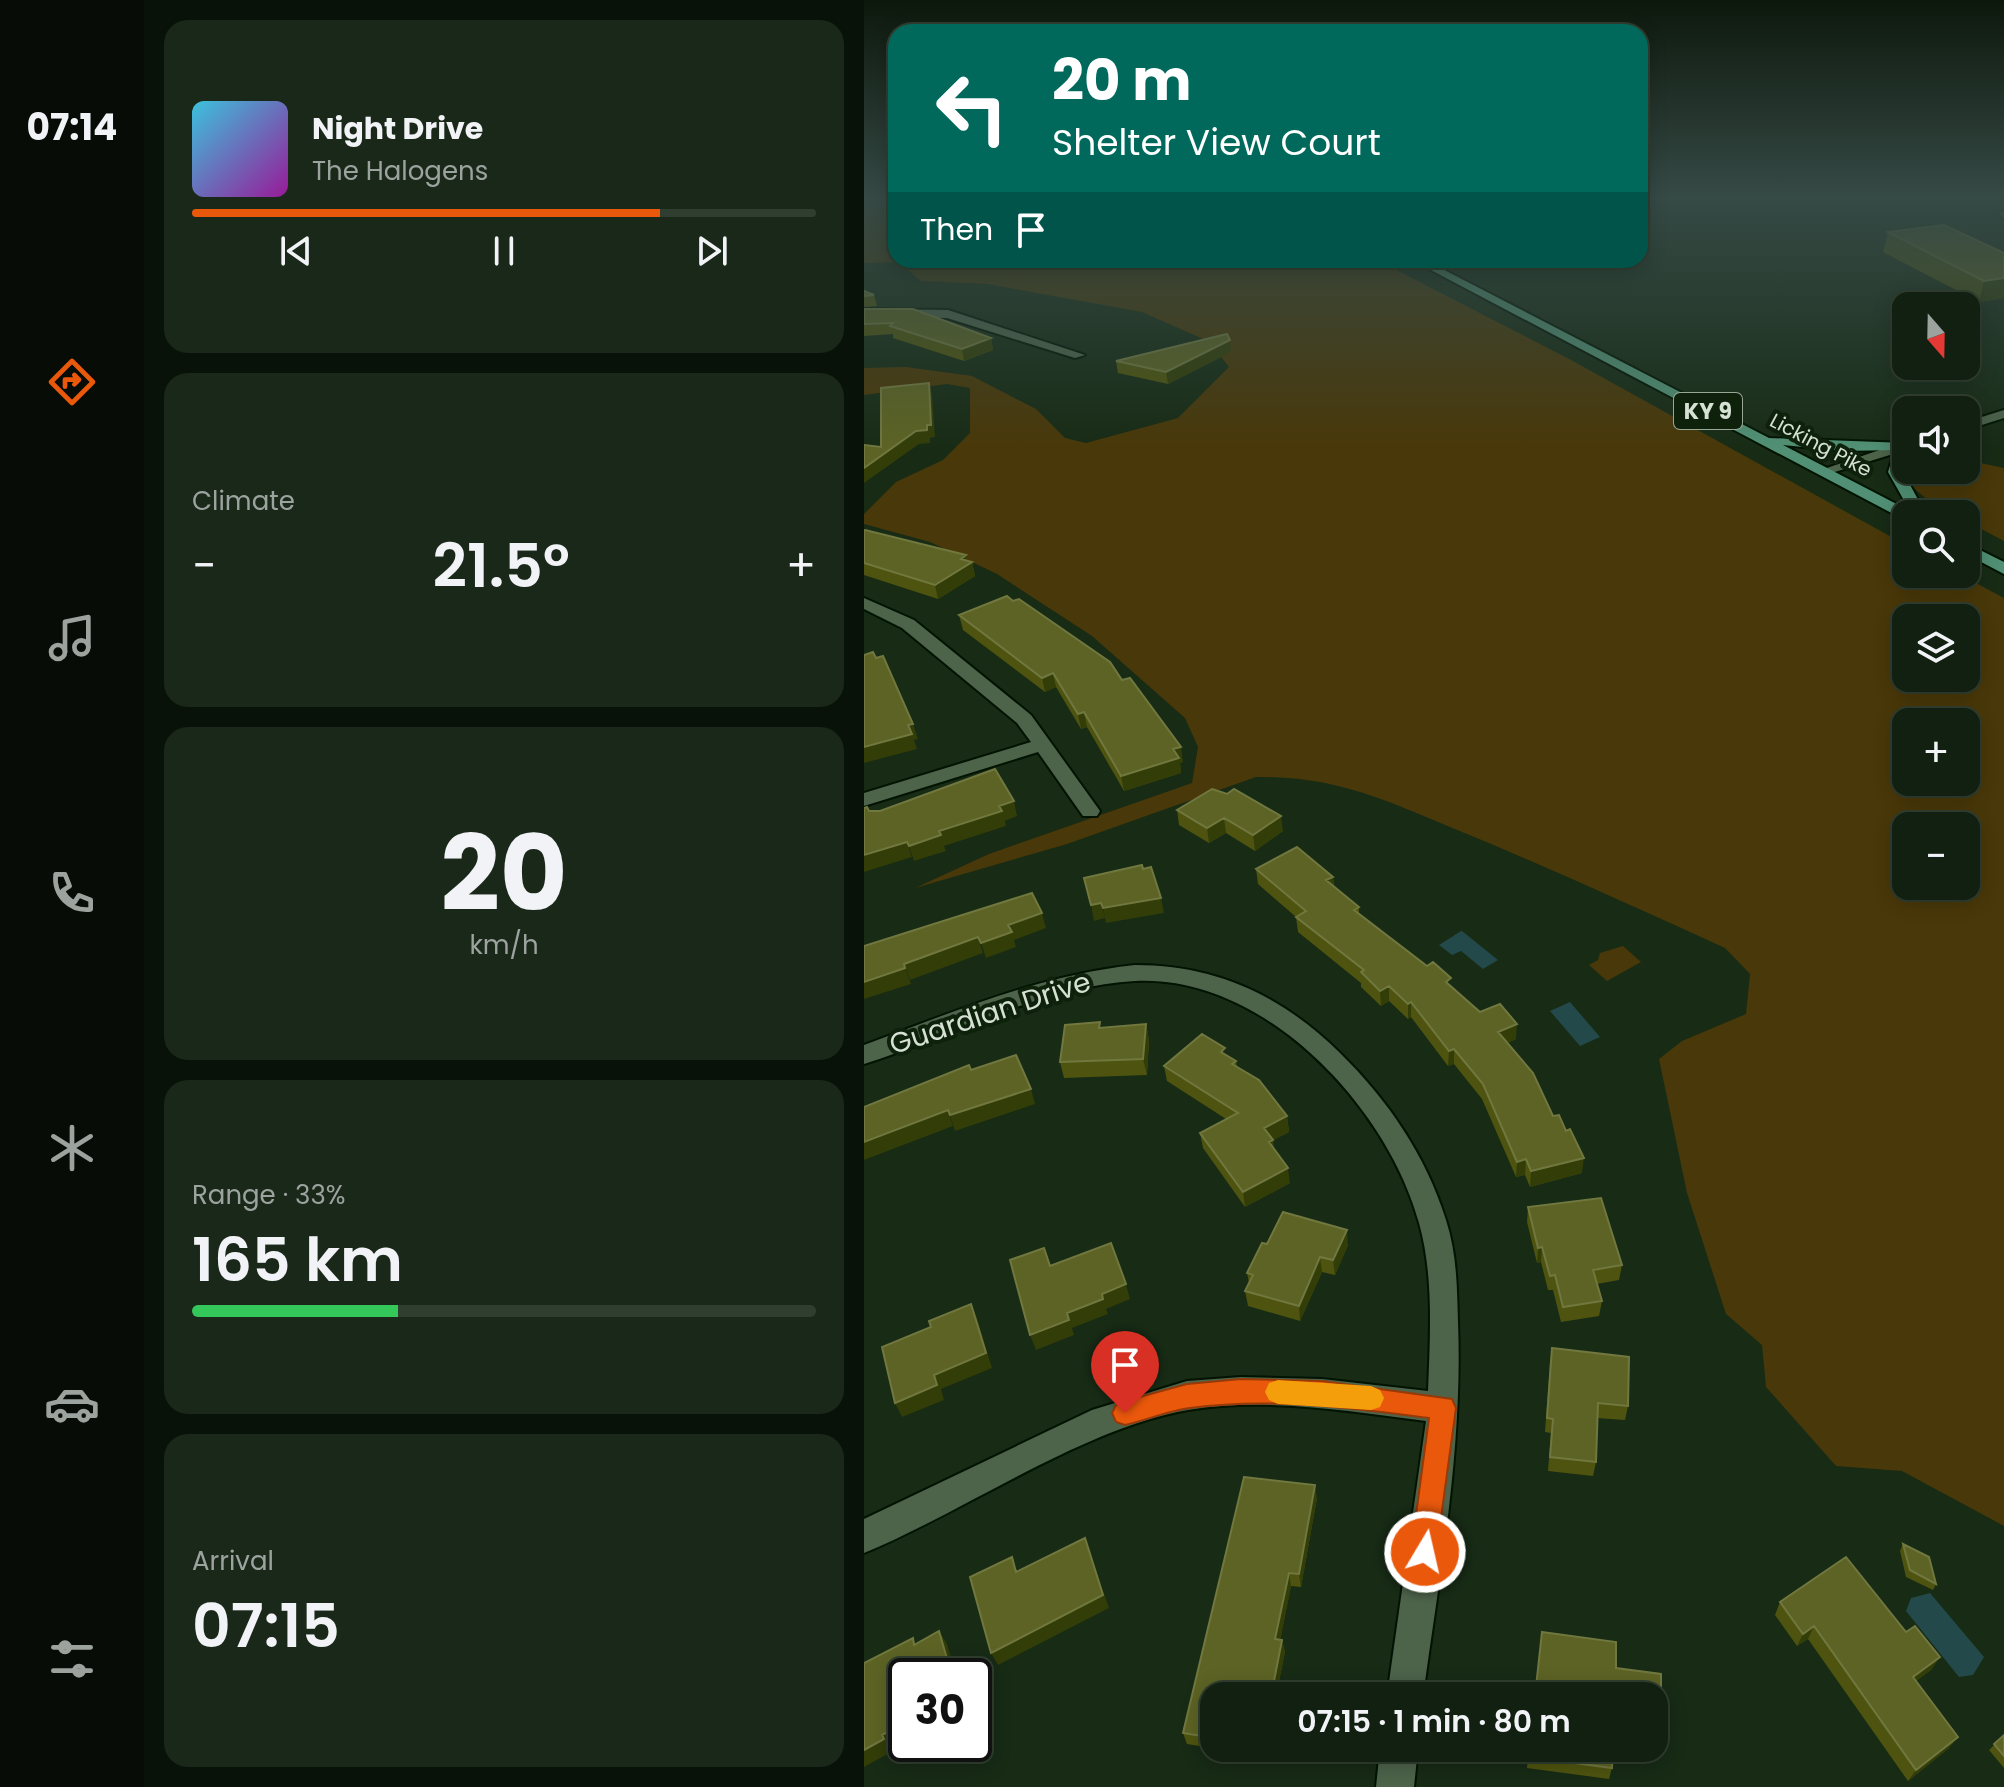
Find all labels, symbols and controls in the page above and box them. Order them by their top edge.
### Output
text: 20 m [1052,41,1192,120]
icon: left [920,56,1024,160]
text: 07:14 [27,102,117,153]
text: Night Drive [312,107,483,150]
text: Shelter View Court [1052,117,1381,168]
text: The Halogens [312,153,488,189]
text: Then [920,208,993,251]
icon: arrive [1009,208,1053,252]
icon: previous [274,229,318,273]
icon: pause [482,229,526,273]
icon: next [690,229,734,273]
north arrow [1892,292,1980,380]
map controls [1892,292,1980,900]
icon: directions [44,354,100,410]
road number: KY 9 [1674,393,1742,429]
button: sound [1892,396,1980,484]
street label: Licking Pike [1765,406,1877,484]
text: Climate [192,483,295,519]
button: search [1892,500,1980,588]
text: 21.5° [433,524,570,608]
text: − [192,535,216,596]
text: + [786,535,816,596]
button: layers [1892,604,1980,692]
icon: music [44,610,100,666]
button: + [1892,708,1980,796]
text: 20 [440,801,568,946]
button: − [1892,812,1980,900]
icon: phone [44,865,100,921]
text: km/h [469,927,539,963]
street label: Guardian Drive [884,962,1096,1064]
icon: climate [44,1120,100,1176]
text: Range · 33% [192,1177,345,1213]
text: 165 km [192,1218,403,1302]
pin [1091,1331,1159,1413]
icon: arrive [1103,1343,1147,1387]
icon: car [44,1376,100,1432]
position arrow [1383,1510,1467,1594]
text: Arrival [192,1543,274,1579]
text: 07:15 [192,1584,340,1668]
icon: filters [44,1631,100,1687]
speed limit sign: 30 [888,1658,992,1762]
text: 07:15 · 1 min · 80 m [1297,1700,1571,1743]

